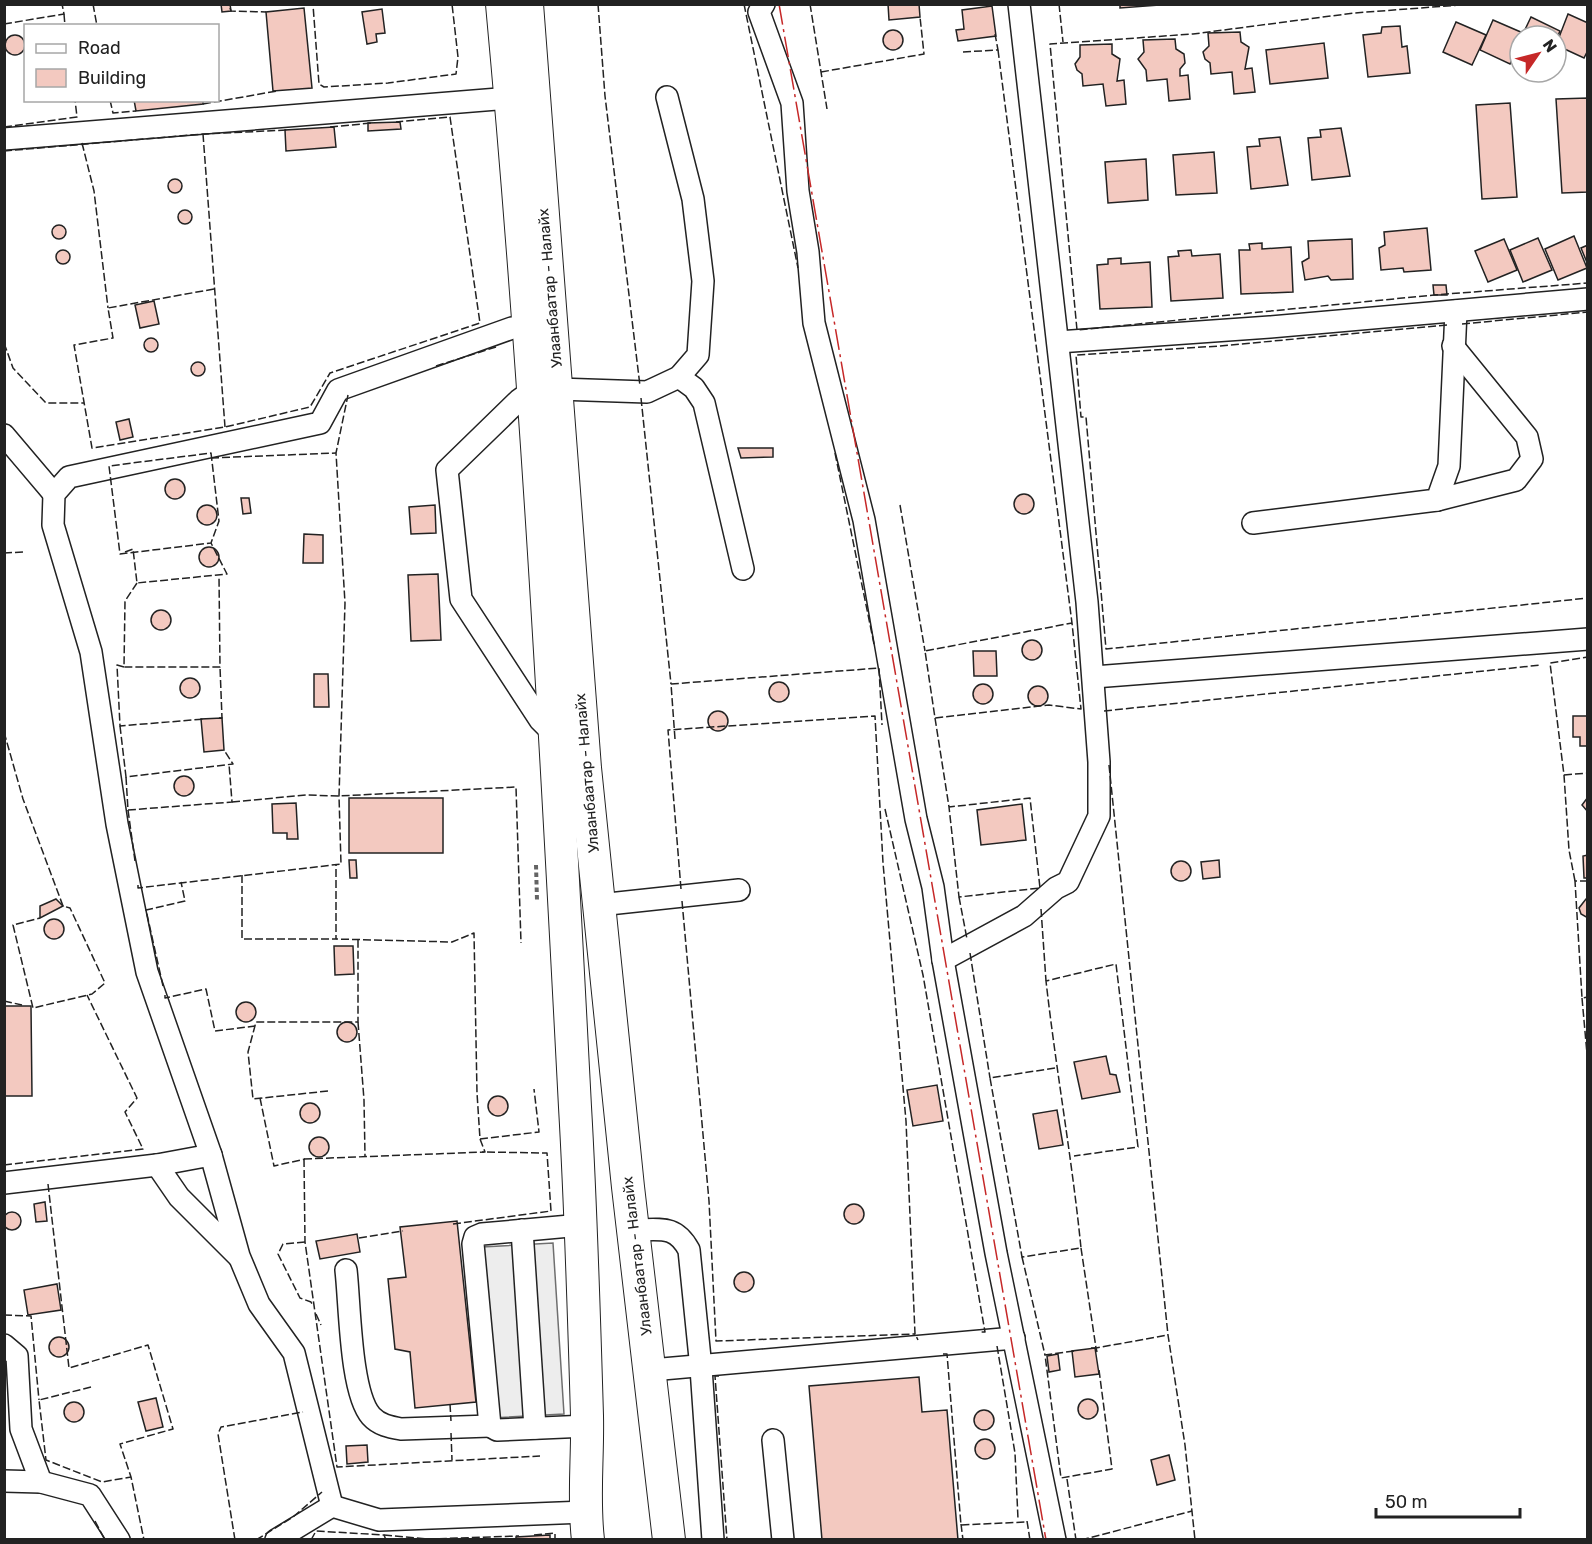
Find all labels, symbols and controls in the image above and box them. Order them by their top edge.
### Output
legend [24,24,219,102]
north arrow [1508,24,1568,84]
text: N [1539,36,1561,56]
text: Road [78,37,121,59]
text: Building [78,67,146,89]
street label: Улаанбаатар - Налайх [534,208,566,368]
street label: Улаанбаатар - Налайх [571,693,603,853]
street label: Улаанбаатар - Налайх [618,1175,656,1337]
scale bar [1376,1481,1520,1519]
text: 50 m [1385,1491,1428,1513]

